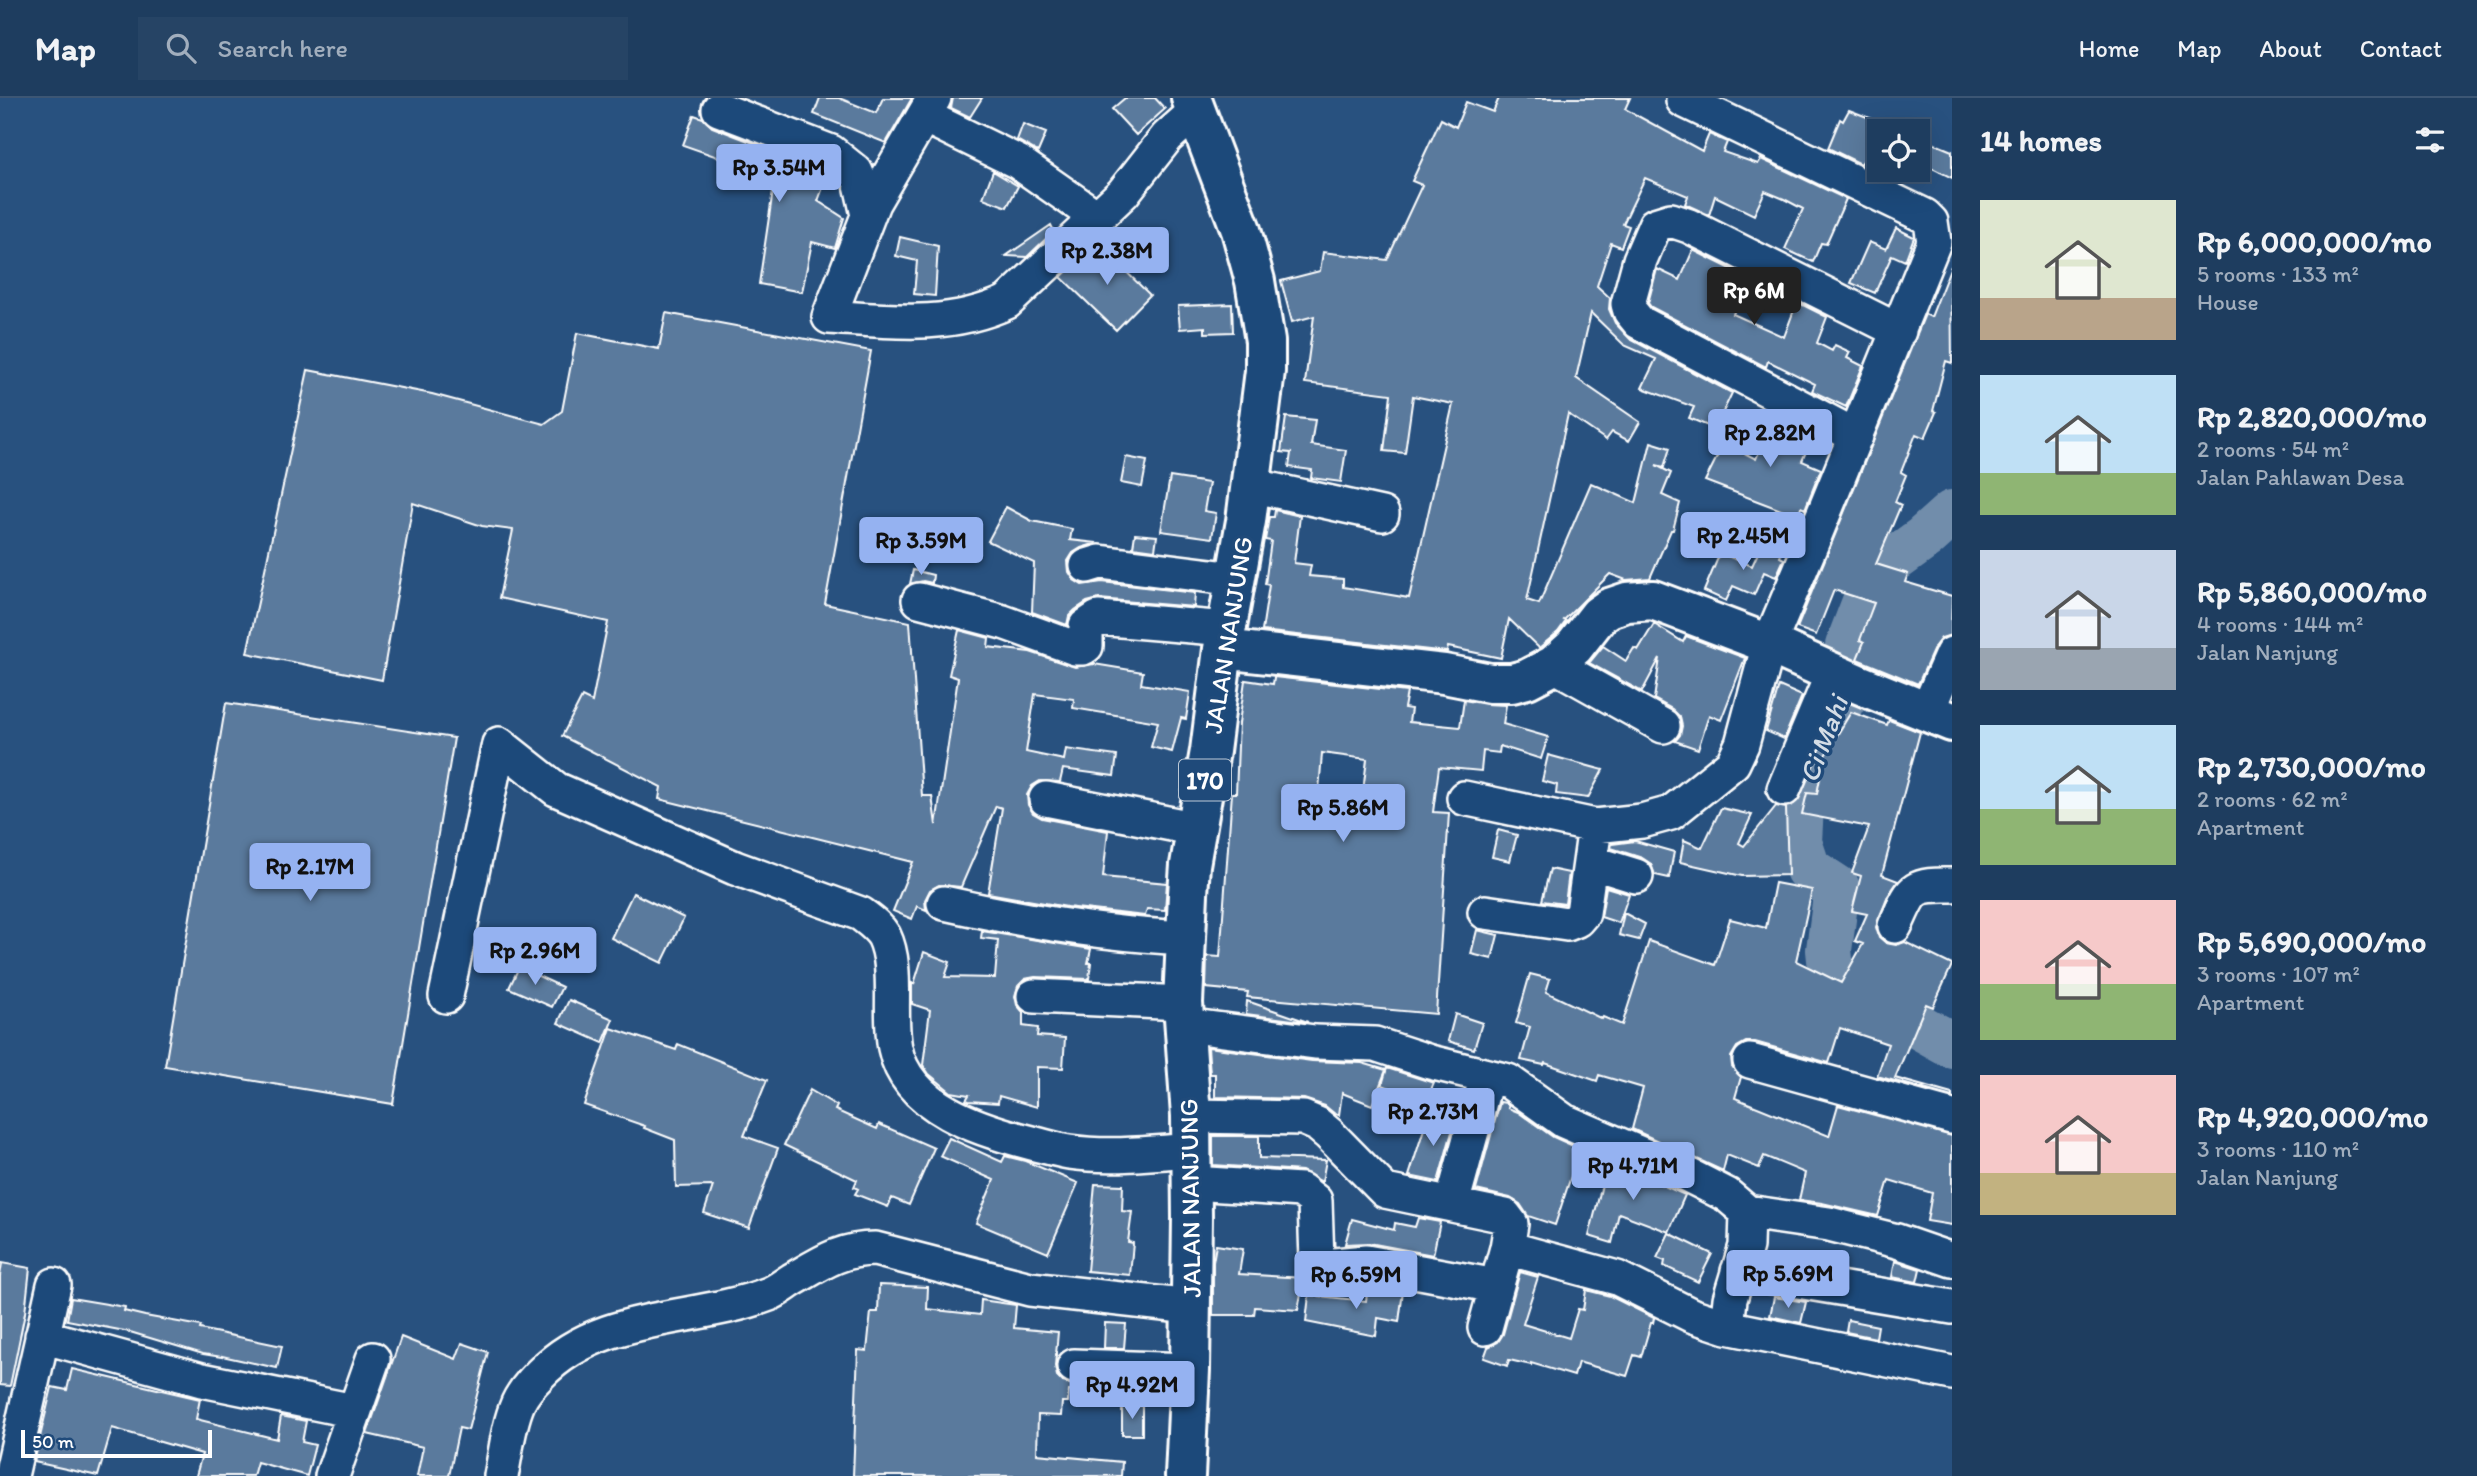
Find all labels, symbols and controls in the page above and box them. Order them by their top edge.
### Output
search box [138,17,628,80]
text: Map [35,29,96,68]
icon: search [162,29,200,67]
text: Search here [218,32,348,64]
text: Home [2079,34,2139,63]
text: Map [2177,34,2221,63]
text: About [2259,34,2322,63]
text: Contact [2360,34,2442,63]
map controls [1867,119,1930,182]
button: locate [1867,119,1930,182]
icon: filters [2411,121,2449,159]
text: 14 homes [1980,122,2102,159]
pin: Rp 3.54M [707,144,851,204]
text: Rp 3.54M [732,153,826,181]
text: Rp 6,000,000/mo [2197,223,2432,260]
pin: Rp 2.38M [1035,228,1179,287]
icon: home [2036,228,2120,312]
text: Rp 2.38M [1061,236,1153,264]
text: 5 rooms · 133 m² [2197,260,2359,288]
pin: Rp 6M [1705,268,1803,327]
text: Rp 6M [1723,276,1785,304]
text: House [2197,288,2259,316]
text: Rp 2,820,000/mo [2197,398,2427,435]
icon: home [2036,403,2120,487]
pin: Rp 2.82M [1698,410,1842,469]
text: Rp 2.82M [1724,418,1816,446]
text: 2 rooms · 54 m² [2197,435,2349,463]
text: Jalan Pahlawan Desa [2197,463,2405,491]
pin: Rp 2.45M [1671,512,1815,572]
pin: Rp 3.59M [849,518,993,577]
text: Rp 2.45M [1697,521,1789,549]
text: Rp 3.59M [875,526,967,554]
street label: JALAN NANJUNG [1197,534,1259,736]
text: Rp 5,860,000/mo [2197,573,2427,610]
icon: home [2036,578,2120,662]
text: 4 rooms · 144 m² [2197,610,2363,638]
text: Jalan Nanjung [2197,638,2338,666]
water label: Ci Mahi [1791,688,1856,787]
text: Rp 2,730,000/mo [2197,748,2426,785]
icon: home [2036,753,2120,837]
road number: 170 [1179,760,1231,800]
pin: Rp 5.86M [1271,784,1415,844]
text: 2 rooms · 62 m² [2197,785,2348,813]
text: Rp 5.86M [1297,793,1389,821]
text: Apartment [2197,813,2304,841]
pin: Rp 2.17M [238,844,382,903]
text: Rp 2.17M [265,852,355,880]
text: Rp 5,690,000/mo [2197,923,2426,960]
pin: Rp 2.96M [463,928,607,987]
icon: home [2036,928,2120,1012]
text: Rp 2.96M [489,936,581,964]
text: 3 rooms · 107 m² [2197,960,2360,988]
text: Apartment [2197,988,2304,1016]
pin: Rp 2.73M [1361,1088,1505,1148]
text: Rp 2.73M [1387,1097,1479,1125]
street label: JALAN NANJUNG [1172,1098,1208,1298]
text: Rp 4,920,000/mo [2197,1098,2428,1135]
icon: home [2036,1103,2120,1187]
text: 3 rooms · 110 m² [2197,1135,2359,1163]
pin: Rp 4.71M [1561,1142,1705,1202]
text: Rp 4.71M [1588,1151,1678,1179]
text: Jalan Nanjung [2197,1163,2338,1191]
pin: Rp 5.69M [1716,1250,1860,1310]
pin: Rp 6.59M [1284,1252,1428,1311]
text: Rp 5.69M [1742,1259,1834,1287]
text: Rp 6.59M [1310,1260,1402,1288]
pin: Rp 4.92M [1060,1362,1204,1421]
text: Rp 4.92M [1086,1370,1178,1398]
scale bar [21,1427,212,1459]
text: 50 m [32,1430,74,1453]

